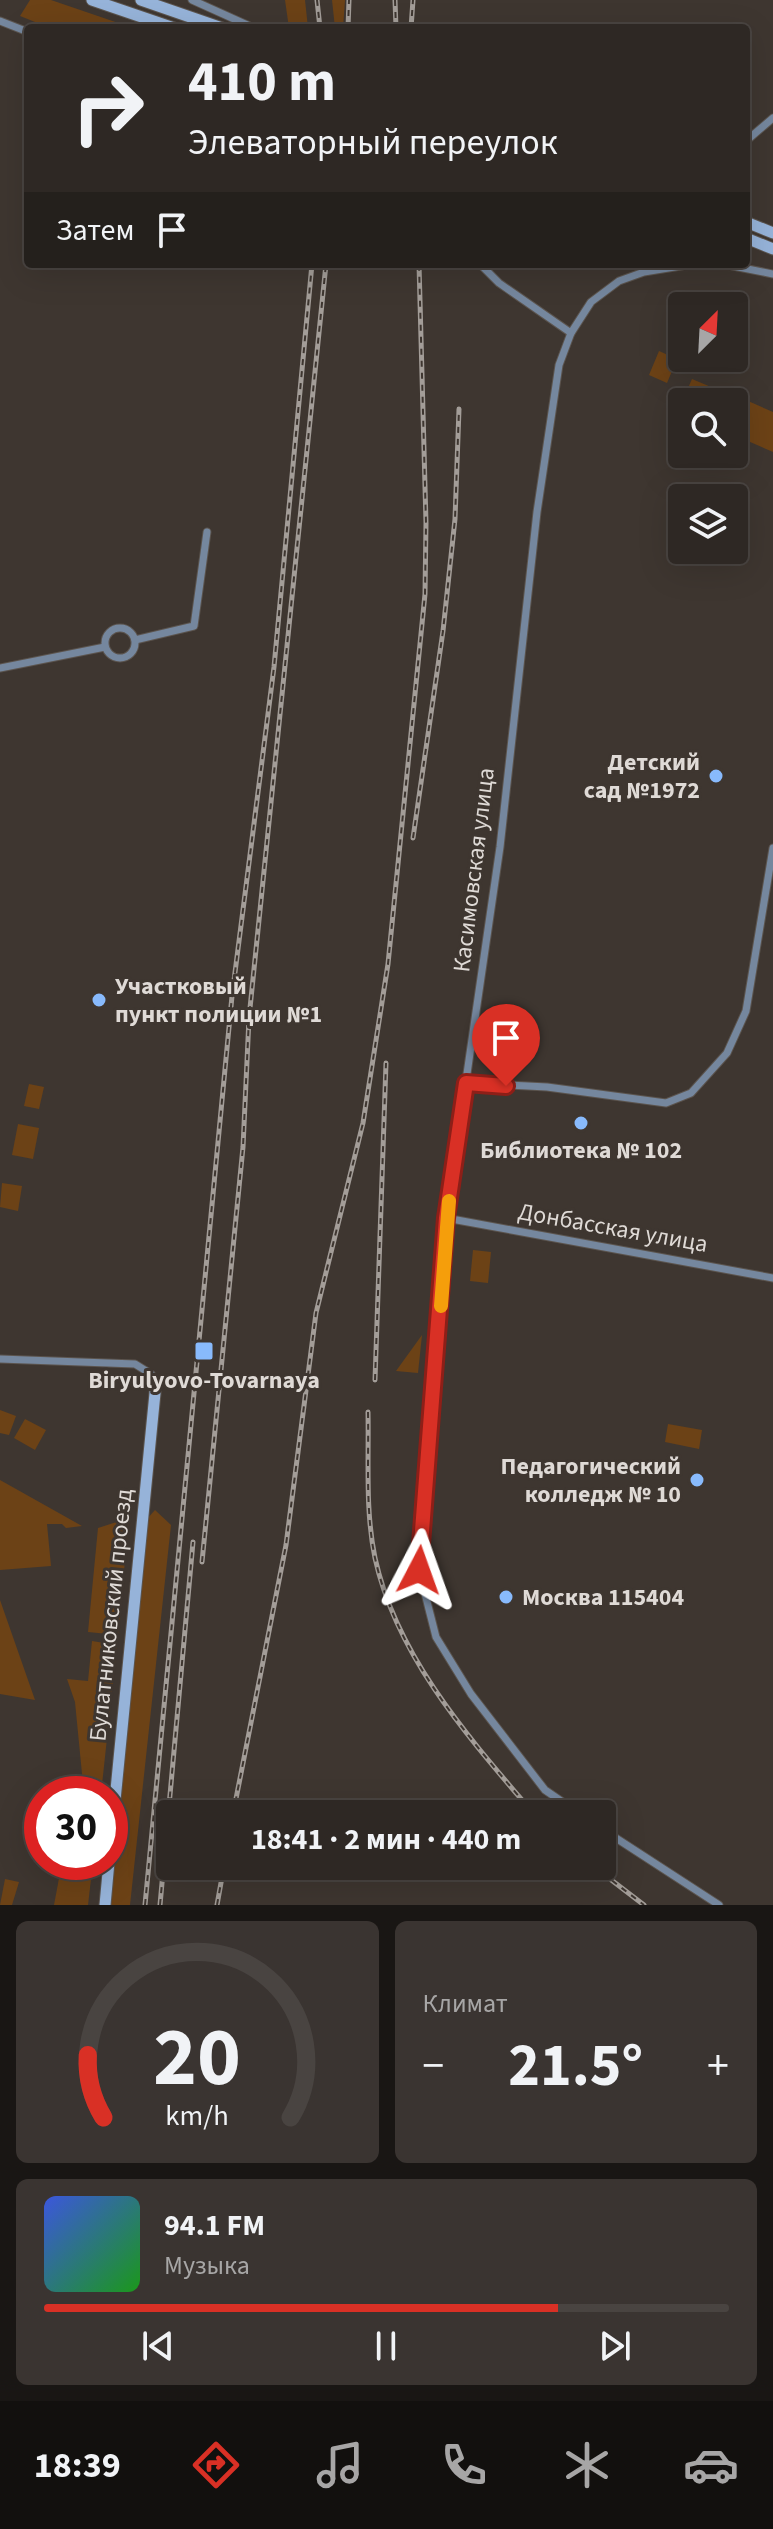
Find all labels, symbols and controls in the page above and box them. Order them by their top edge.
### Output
text: 410 m [188,43,336,122]
icon: right [56,56,160,160]
text: Элеваторный переулок [188,117,558,168]
icon: arrive [150,208,194,252]
text: Затем [56,209,134,252]
north arrow [668,292,748,372]
map controls [668,292,748,564]
button: search [668,388,748,468]
button: layers [668,484,748,564]
place label: Детский сад №1972 [584,745,700,808]
street label: Касимовская улица [444,766,504,974]
marker: Детский сад №1972 [707,767,725,785]
place label: Участковый пункт полиции №1 [115,969,322,1032]
marker: Участковый пункт полиции №1 [90,991,108,1009]
pin [472,1004,540,1086]
icon: arrive [484,1016,528,1060]
marker: Библиотека № 102 [572,1114,590,1132]
place label: Библиотека № 102 [480,1133,682,1168]
street label: Донбасская улица [515,1194,711,1262]
marker: Biryulyovo-Tovarnaya [193,1340,215,1362]
place label: Biryulyovo-Tovarnaya [88,1363,320,1398]
place label: Педагогический колледж № 10 [501,1449,681,1512]
marker: Педагогический колледж № 10 [688,1471,706,1489]
street label: Булатниковский проезд [80,1487,142,1743]
position arrow [377,1528,461,1612]
place label: Москва 115404 [522,1580,684,1615]
marker: Москва 115404 [497,1588,515,1606]
speed limit sign: 30 [24,1776,128,1880]
text: 18:41 · 2 мин · 440 m [251,1818,521,1861]
text: Климат [423,1985,508,2022]
text: 20 [153,1999,241,2117]
text: 21.5° [508,2024,643,2109]
text: − [423,2035,444,2098]
text: + [707,2035,729,2098]
text: km/h [166,2096,229,2136]
text: 94.1 FM [164,2204,265,2247]
text: Музыка [164,2247,250,2284]
icon: previous [136,2324,180,2368]
icon: pause [364,2324,408,2368]
icon: next [593,2324,637,2368]
icon: directions [188,2437,244,2493]
icon: music [312,2437,368,2493]
icon: phone [436,2437,492,2493]
icon: climate [559,2437,615,2493]
icon: car [683,2437,739,2493]
text: 18:39 [34,2440,121,2491]

